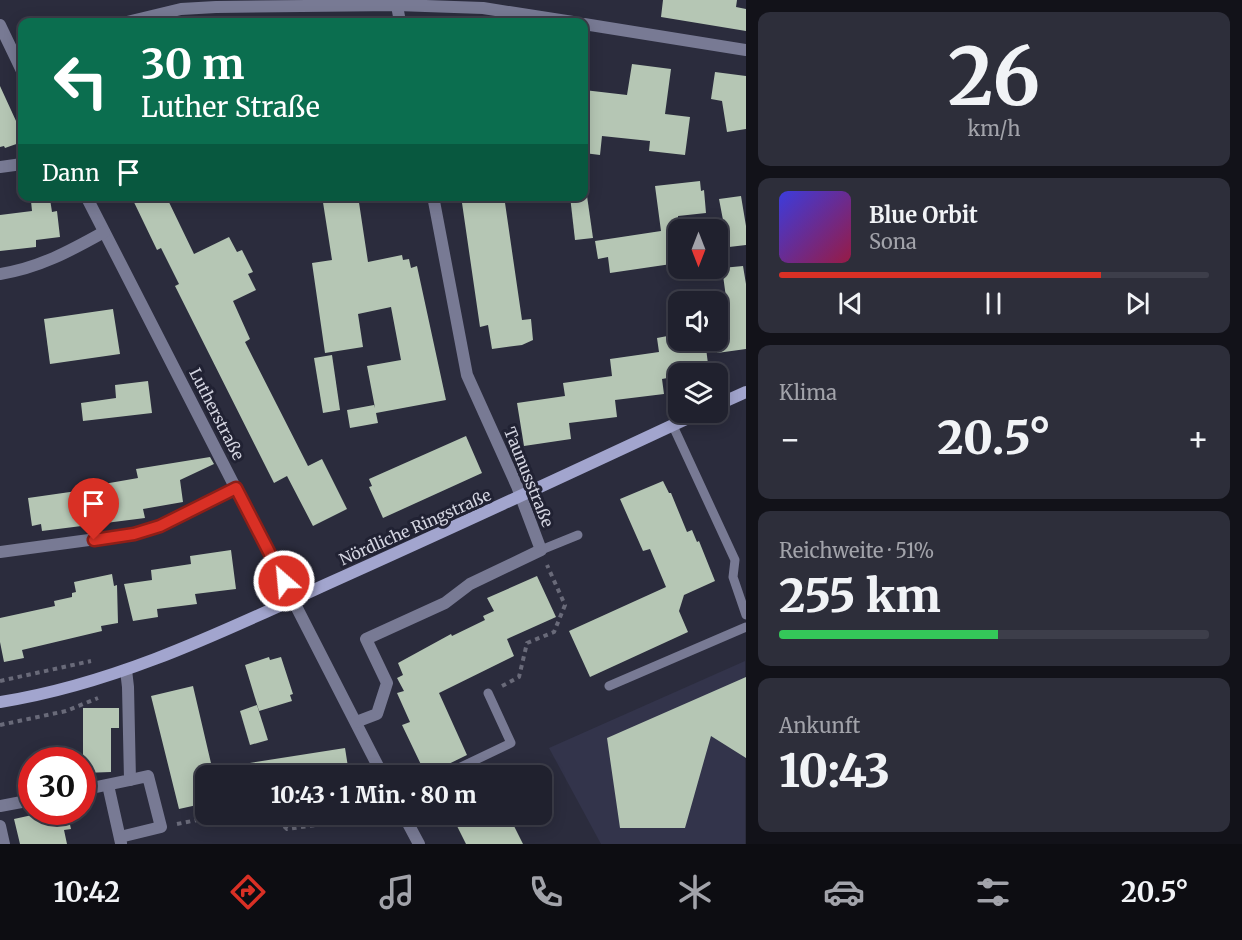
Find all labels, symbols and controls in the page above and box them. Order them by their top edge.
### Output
text: 26 [948,28,1040,126]
text: 30 m [141,38,245,90]
icon: left [42,42,120,120]
text: Luther Straße [141,90,320,124]
text: km/h [968,116,1020,141]
icon: arrive [112,156,145,189]
text: Dann [42,159,100,187]
text: Blue Orbit [869,201,978,229]
north arrow [668,219,728,279]
map controls [668,219,728,423]
text: Sona [869,229,917,254]
icon: previous [834,287,867,320]
icon: pause [977,287,1010,320]
icon: next [1121,287,1154,320]
button: sound [668,291,728,351]
button: layers [668,363,728,423]
street label: Lutherstraße [185,365,249,463]
text: Klima [779,380,837,405]
text: 20.5° [937,410,1051,466]
text: − [779,419,801,460]
text: + [1187,419,1209,460]
street label: Taunusstraße [500,424,558,530]
pin [68,478,119,540]
street label: Nördliche Ringstraße [336,485,494,569]
icon: arrive [77,487,110,520]
text: Reichweite · 51% [779,538,934,563]
position arrow [252,549,316,613]
text: 255 km [779,568,941,624]
text: Ankunft [779,713,860,738]
text: 10:43 [779,743,890,799]
speed limit sign: 30 [18,747,96,825]
text: 10:43 · 1 Min. · 80 m [271,781,476,809]
icon: directions [227,871,269,913]
icon: music [376,871,418,913]
icon: phone [525,871,567,913]
icon: climate [674,871,716,913]
icon: car [823,871,865,913]
icon: filters [972,871,1014,913]
text: 10:42 [53,875,120,909]
text: 20.5° [1121,875,1188,909]

